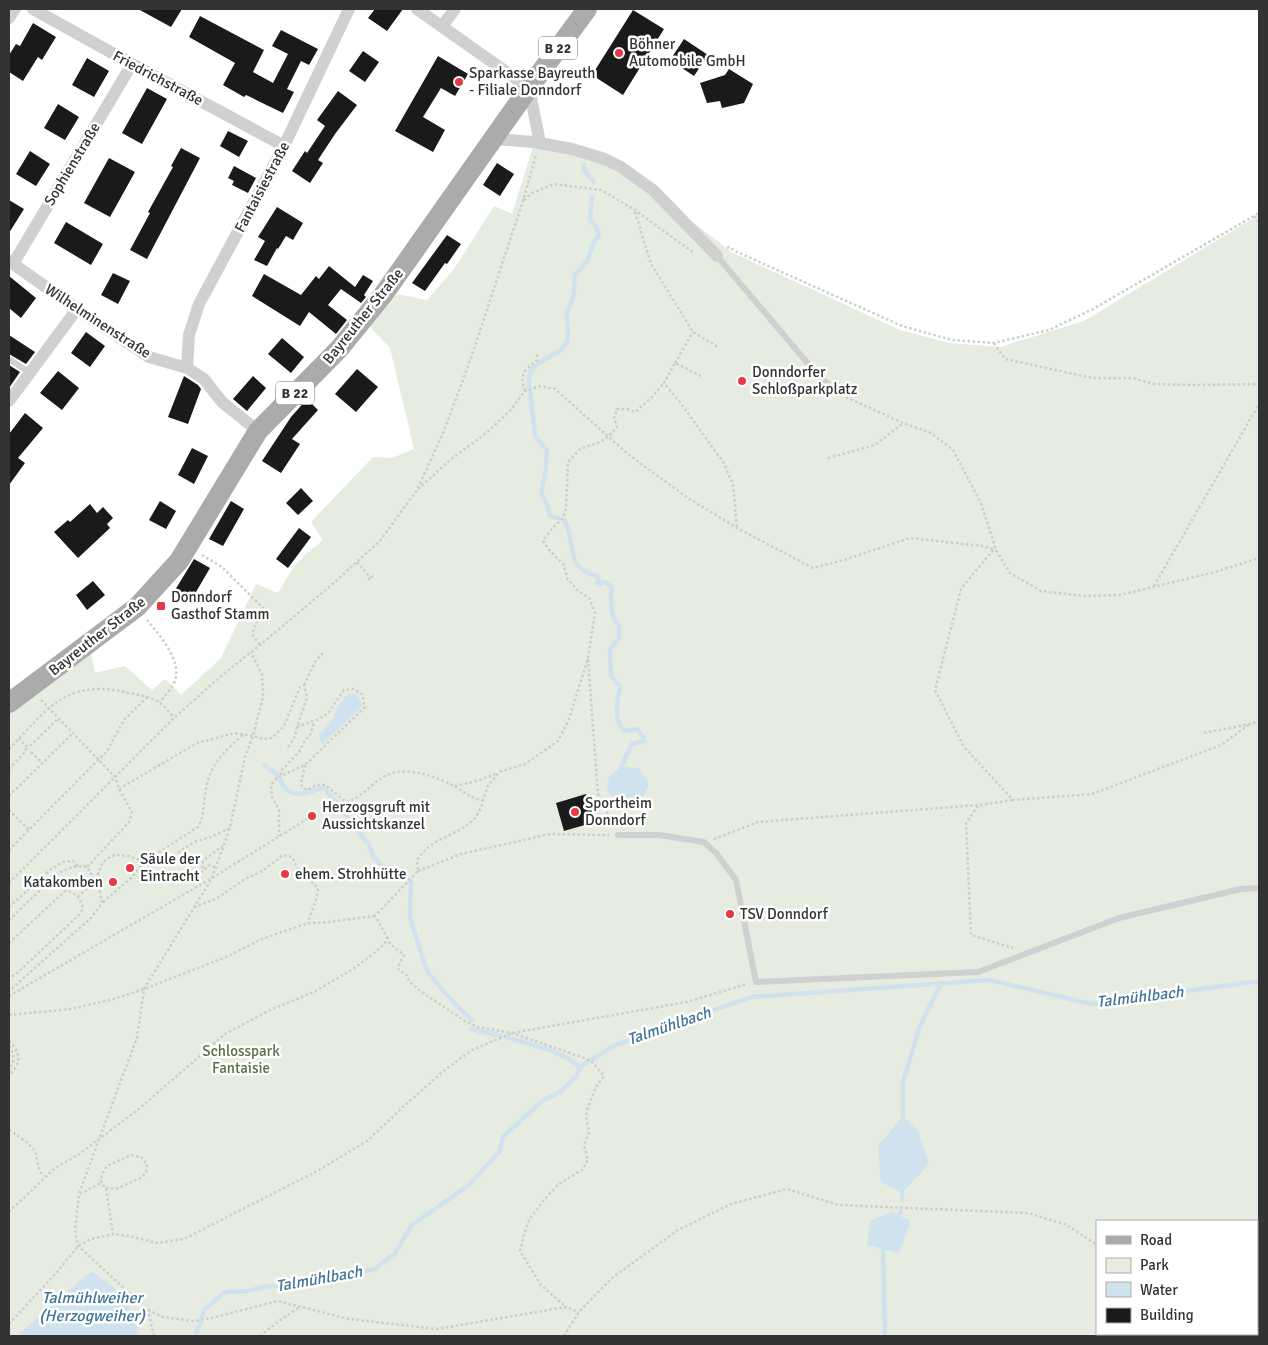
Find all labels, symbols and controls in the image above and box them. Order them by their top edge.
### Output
place label: Böhner Automobile GmbH [629,35,746,70]
road number: B 22 [539,36,577,59]
street label: Friedrichstraße [110,47,206,109]
marker: Böhner Automobile GmbH [613,47,625,59]
place label: Sparkasse Bayreuth - Filiale Donndorf [469,64,595,99]
marker: Sparkasse Bayreuth - Filiale Donndorf [453,76,465,88]
street label: Sophienstraße [40,119,104,209]
street label: Fantaisiestraße [231,139,293,235]
street label: Bayreuther Straße [319,265,407,367]
street label: Wilhelminenstraße [42,280,154,362]
place label: Donndorfer Schloßparkplatz [752,363,858,398]
marker: Donndorfer Schloßparkplatz [736,375,748,387]
road number: B 22 [276,382,314,404]
place label: Donndorf Gasthof Stamm [171,588,269,623]
street label: Bayreuther Straße [45,593,149,679]
marker: Donndorf Gasthof Stamm [155,600,167,612]
place label: Sportheim Donndorf [585,794,652,829]
place label: Herzogsgruft mit Aussichtskanzel [322,798,430,833]
marker: Sportheim Donndorf [569,806,581,818]
marker: Herzogsgruft mit Aussichtskanzel [306,810,318,822]
place label: Säule der Eintracht [140,850,201,885]
marker: Säule der Eintracht [124,862,136,874]
place label: ehem. Strohhütte [295,865,406,883]
marker: ehem. Strohhütte [279,868,291,880]
place label: Katakomben [23,873,103,891]
marker: Katakomben [107,876,119,888]
place label: TSV Donndorf [740,905,829,923]
marker: TSV Donndorf [724,908,736,920]
water label: Talmühlbach [1096,982,1186,1012]
water label: Talmühlbach [625,1002,715,1050]
park label: Schlosspark Fantaisie [202,1042,280,1077]
legend [1096,1220,1258,1335]
text: Road [1140,1231,1172,1249]
text: Park [1140,1256,1169,1274]
water label: Talmühlbach [274,1261,365,1296]
text: Water [1140,1281,1178,1299]
water label: Talmühlweiher (Herzogweiher) [39,1288,145,1326]
text: Building [1140,1306,1194,1324]

